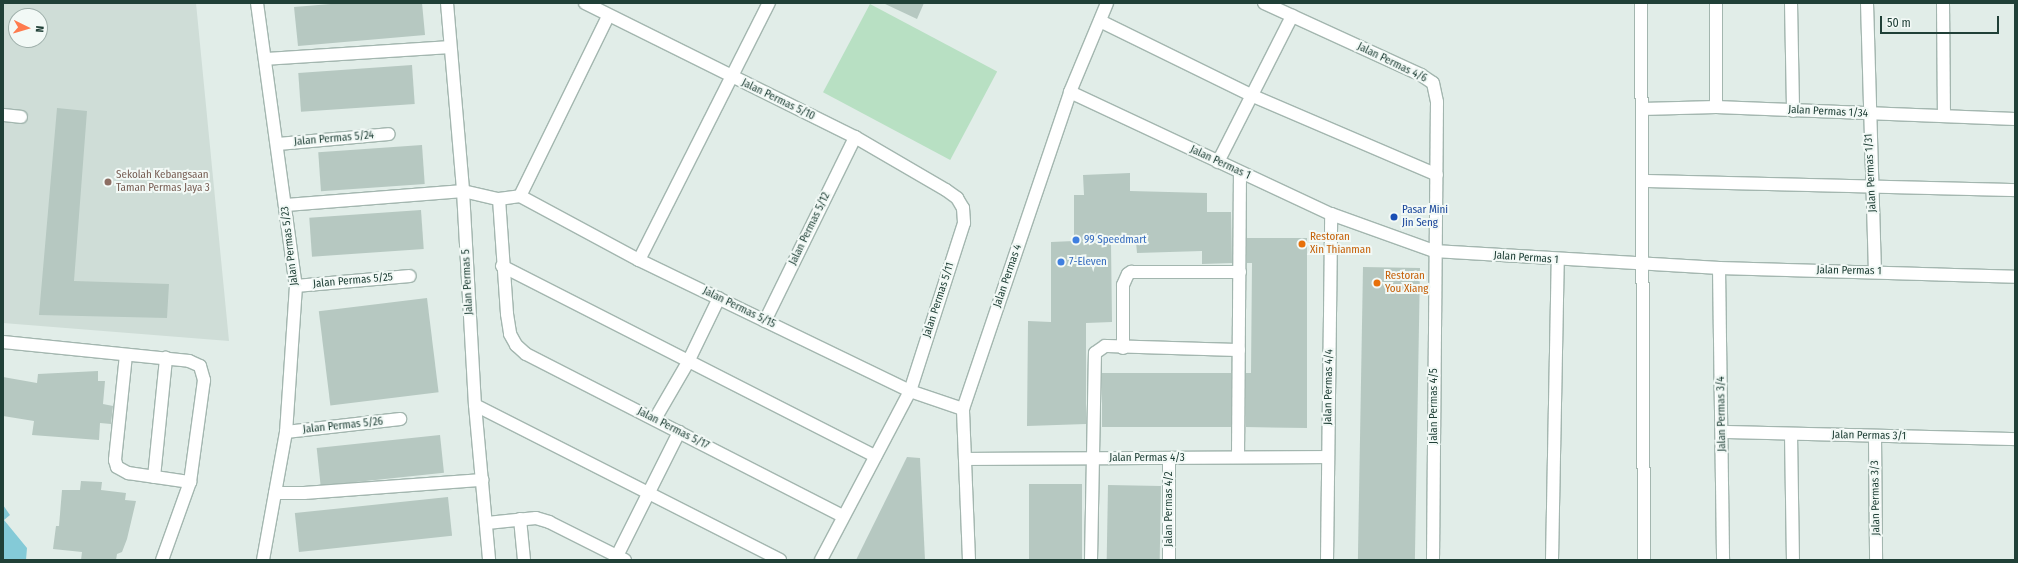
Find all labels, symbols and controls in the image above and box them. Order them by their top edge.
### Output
north arrow [8,8,48,48]
scale bar [1882,8,2001,34]
text: 50 m [1887,16,1911,30]
text: N [33,25,46,33]
street label: Jalan Permas 4/6 [1355,40,1429,86]
street label: Jalan Permas 5/10 [739,77,817,123]
street label: Jalan Permas 1/34 [1788,103,1868,121]
street label: Jalan Permas 5/24 [294,129,374,149]
street label: Jalan Permas 1/31 [1862,133,1880,213]
street label: Jalan Permas 1 [1188,143,1252,183]
place label: Sekolah Kebangsaan Taman Permas Jaya 3 [116,169,210,195]
marker: Sekolah Kebangsaan Taman Permas Jaya 3 [103,177,113,187]
street label: Jalan Permas 5/12 [787,191,833,267]
place label: Pasar Mini Jin Seng [1402,204,1448,230]
street label: Jalan Permas 5/23 [279,206,301,286]
marker: Pasar Mini Jin Seng [1389,212,1399,222]
place label: Restoran Xin Thianman [1310,231,1371,257]
place label: 99 Speedmart [1084,233,1147,247]
marker: 99 Speedmart [1071,235,1081,245]
marker: Restoran Xin Thianman [1297,239,1307,249]
street label: Jalan Permas 4 [991,243,1025,309]
street label: Jalan Permas 5 [460,249,476,315]
street label: Jalan Permas 1 [1493,249,1559,267]
place label: 7-Eleven [1069,255,1107,269]
marker: 7-Eleven [1056,257,1066,267]
street label: Jalan Permas 5/11 [921,261,957,339]
street label: Jalan Permas 1 [1816,264,1882,278]
place label: Restoran You Xiang [1385,270,1428,296]
street label: Jalan Permas 5/25 [313,271,393,291]
marker: Restoran You Xiang [1372,278,1382,288]
street label: Jalan Permas 5/15 [700,285,778,331]
street label: Jalan Permas 4/4 [1322,349,1336,425]
street label: Jalan Permas 4/5 [1427,368,1441,444]
street label: Jalan Permas 3/4 [1715,376,1729,452]
street label: Jalan Permas 5/17 [635,405,711,453]
street label: Jalan Permas 5/26 [302,415,384,437]
street label: Jalan Permas 3/1 [1832,429,1906,443]
street label: Jalan Permas 4/3 [1109,451,1185,465]
street label: Jalan Permas 3/3 [1869,460,1883,536]
street label: Jalan Permas 4/2 [1162,471,1176,547]

